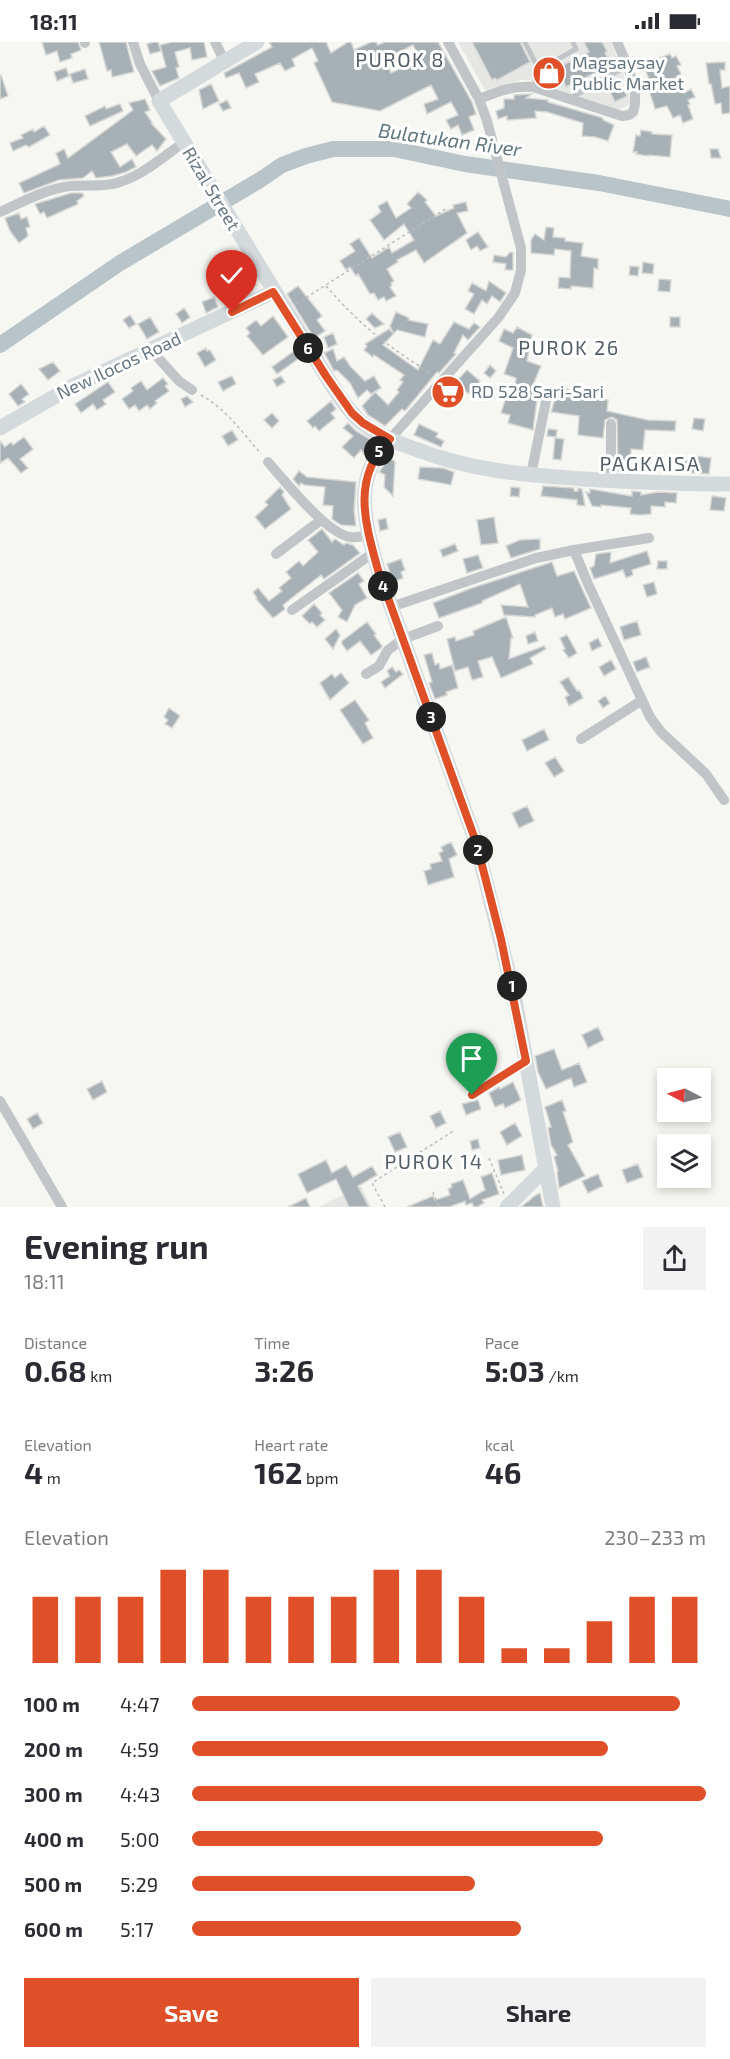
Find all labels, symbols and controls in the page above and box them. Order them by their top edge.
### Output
text: 18:11 [30,8,78,34]
district label: PUROK 8 [355,47,445,71]
place label: Magsaysay Public Market [572,51,684,94]
shop icon: Magsaysay Public Market [531,55,567,91]
water label: Bulatukan River [377,117,524,161]
street label: Rizal Street [178,143,245,234]
pin [206,250,257,312]
icon: check [215,259,248,292]
street label: New Ilocos Road [53,327,184,404]
pin: 6 [293,333,323,363]
district label: PUROK 26 [518,335,620,359]
text: 6 [303,338,313,357]
supermarket icon: RD 528 Sari-Sari [430,374,466,410]
place label: RD 528 Sari-Sari [471,380,604,402]
pin: 5 [364,436,394,466]
text: 5 [375,441,383,460]
district label: PAGKAISA [599,451,701,475]
pin: 4 [368,571,398,601]
text: 4 [378,576,388,595]
pin: 3 [416,702,446,732]
text: 3 [426,707,436,726]
pin: 2 [463,835,493,865]
text: 2 [473,840,483,859]
pin: 1 [497,971,527,1001]
text: 1 [509,976,515,995]
pin [446,1033,497,1095]
icon: arrive [455,1042,488,1075]
north arrow [657,1068,711,1122]
map controls [657,1068,711,1188]
button: layers [657,1134,711,1188]
district label: PUROK 14 [384,1149,484,1173]
text: Evening run [24,1226,209,1266]
button: share [643,1227,706,1290]
text: 18:11 [24,1269,65,1293]
text: Distance [24,1333,87,1352]
text: Time [254,1333,290,1352]
text: Pace [485,1333,519,1352]
text: 0.68 [24,1352,87,1388]
text: 3:26 [254,1352,314,1388]
text: 5:03 [485,1352,545,1388]
text: km [87,1366,112,1385]
text: /km [545,1366,579,1385]
text: Elevation [24,1435,92,1454]
text: Heart rate [254,1435,328,1454]
text: kcal [485,1435,514,1454]
text: 4 [24,1454,43,1490]
text: 162 [254,1454,302,1490]
text: 46 [485,1454,521,1490]
text: m [43,1468,61,1487]
text: bpm [302,1468,338,1487]
text: Elevation [24,1525,109,1549]
text: 230–233 m [604,1525,706,1549]
text: 100 m [24,1692,80,1716]
text: 4:47 [120,1692,160,1716]
text: 200 m [24,1737,83,1761]
text: 4:59 [120,1737,159,1761]
text: 300 m [24,1782,83,1806]
text: 4:43 [120,1782,160,1806]
text: 400 m [24,1827,84,1851]
text: 5:00 [120,1827,160,1851]
text: 500 m [24,1872,82,1896]
text: 5:29 [120,1872,158,1896]
text: 600 m [24,1917,83,1941]
text: 5:17 [120,1917,154,1941]
button: Save [24,1978,359,2047]
button: Share [371,1978,706,2047]

